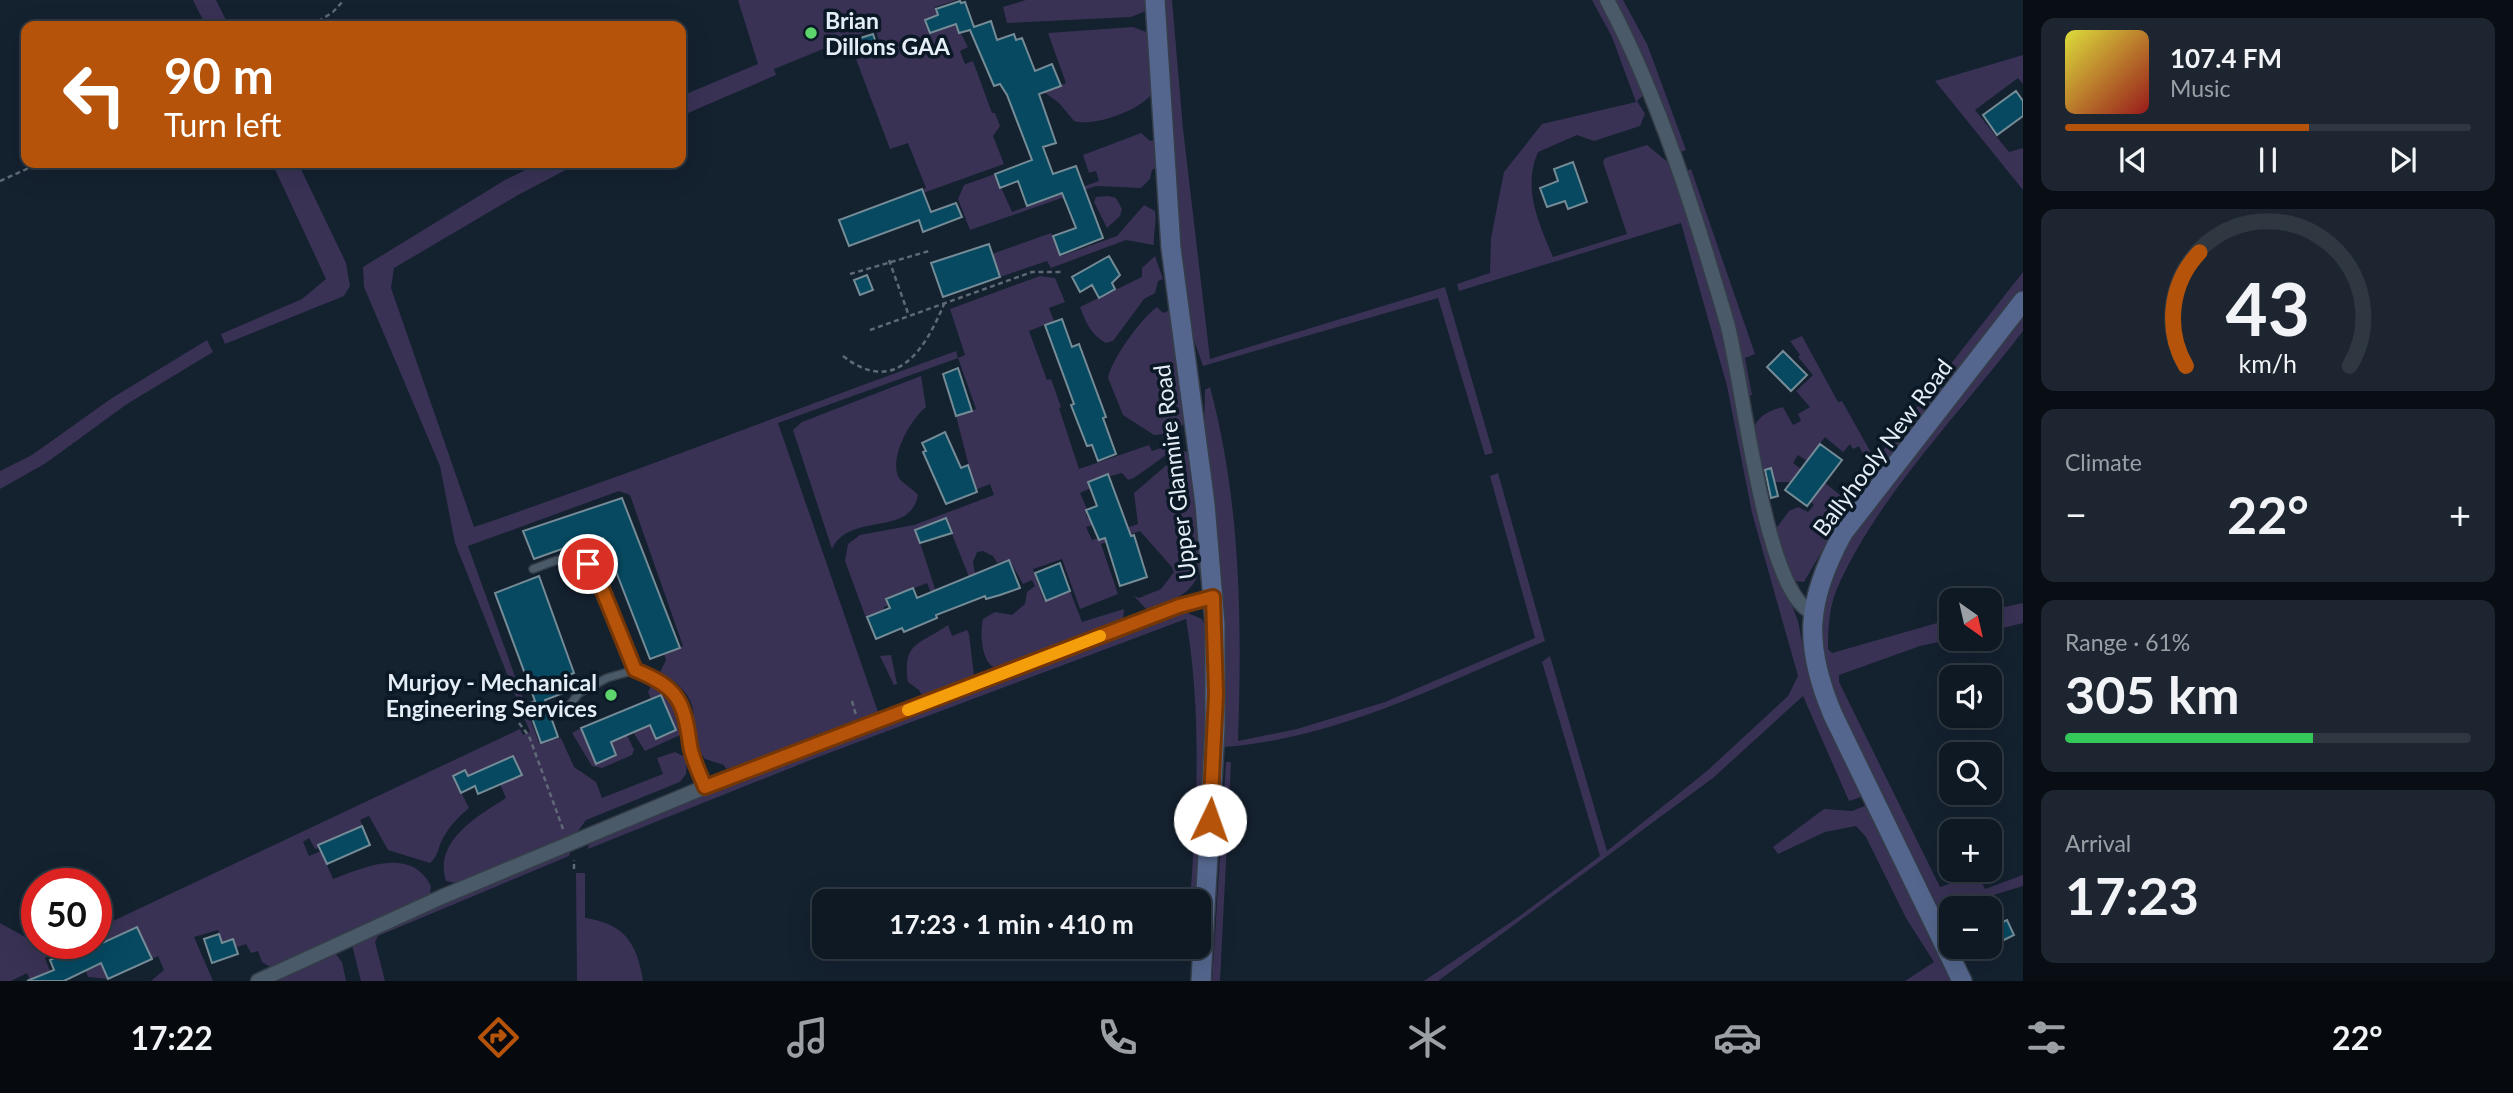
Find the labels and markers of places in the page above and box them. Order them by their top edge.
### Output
place label: Brian Dillons GAA [825,6,951,60]
marker: Brian Dillons GAA [803,25,819,41]
pin [558,534,618,594]
place label: Murjoy - Mechanical Engineering Services [386,668,597,722]
marker: Murjoy - Mechanical Engineering Services [603,687,619,703]

